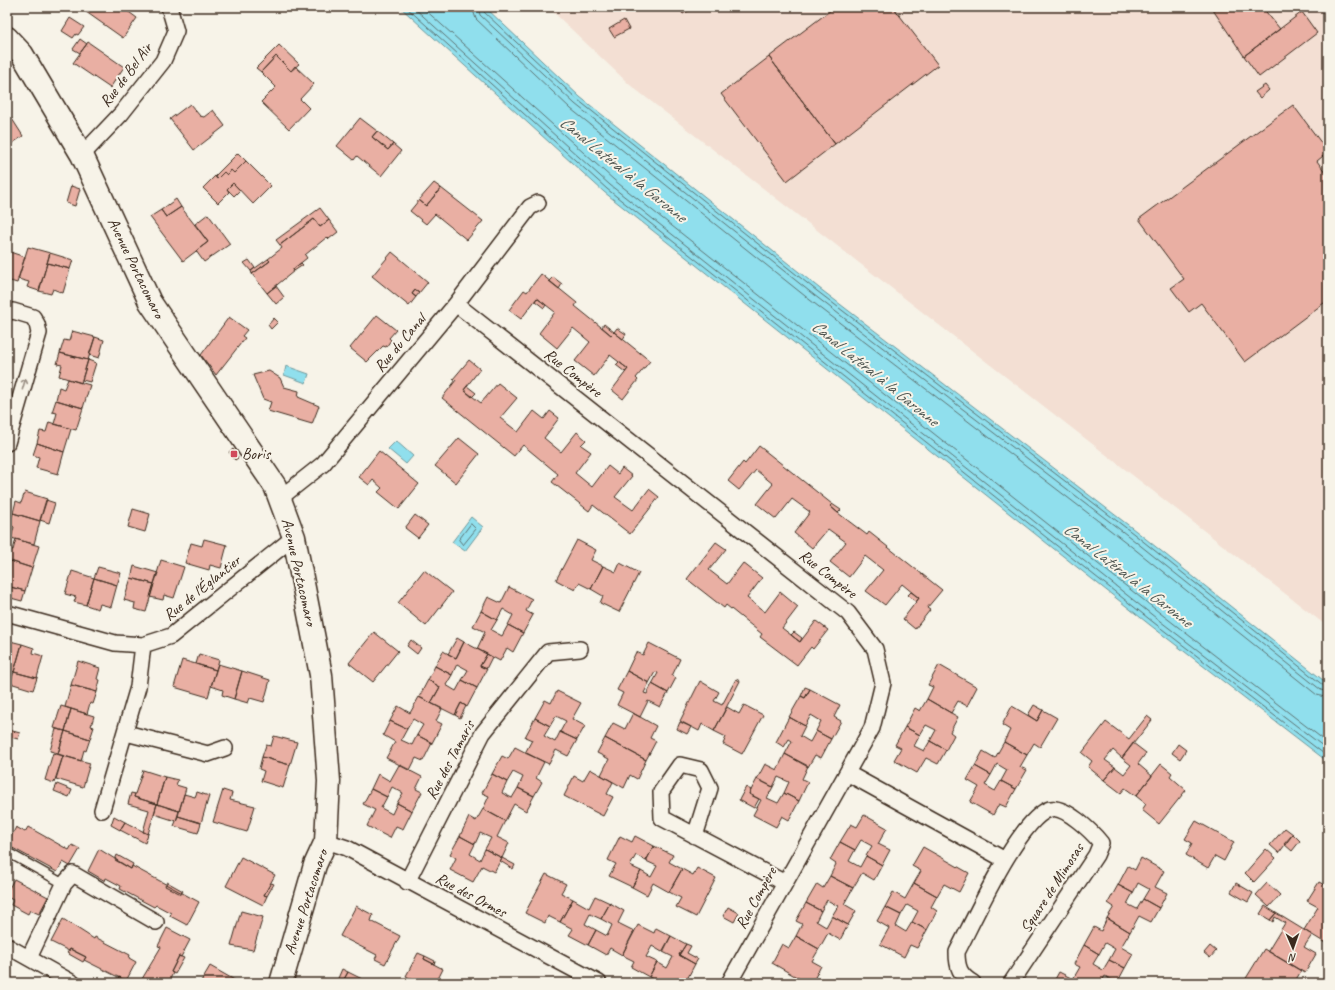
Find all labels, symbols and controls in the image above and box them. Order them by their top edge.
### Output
street label: Rue de Bel Air [95,38,157,111]
water label: Canal Latéral à la Garonne [555,112,692,228]
street label: Avenue Portacomaro [103,214,170,324]
street label: Rue du Canal [370,307,432,376]
water label: Canal Latéral à la Garonne [807,316,944,432]
street label: Rue Compère [540,344,607,403]
one-way arrow [21,378,28,391]
place label: Boris [242,444,272,464]
marker: Boris [229,449,239,459]
street label: Avenue Portacomaro [277,516,322,630]
water label: Canal Latéral à la Garonne [1060,518,1198,633]
street label: Rue Compère [795,545,862,604]
street label: Rue de l'Églantier [159,550,246,625]
street label: Rue des Tamaris [421,716,480,803]
street label: Square de Mimosas [1016,838,1089,937]
street label: Avenue Portacomaro [280,845,333,957]
street label: Rue Compère [731,862,782,932]
street label: Rue des Ormes [432,868,511,923]
north arrow [1273,928,1313,968]
text: N [1288,951,1297,965]

